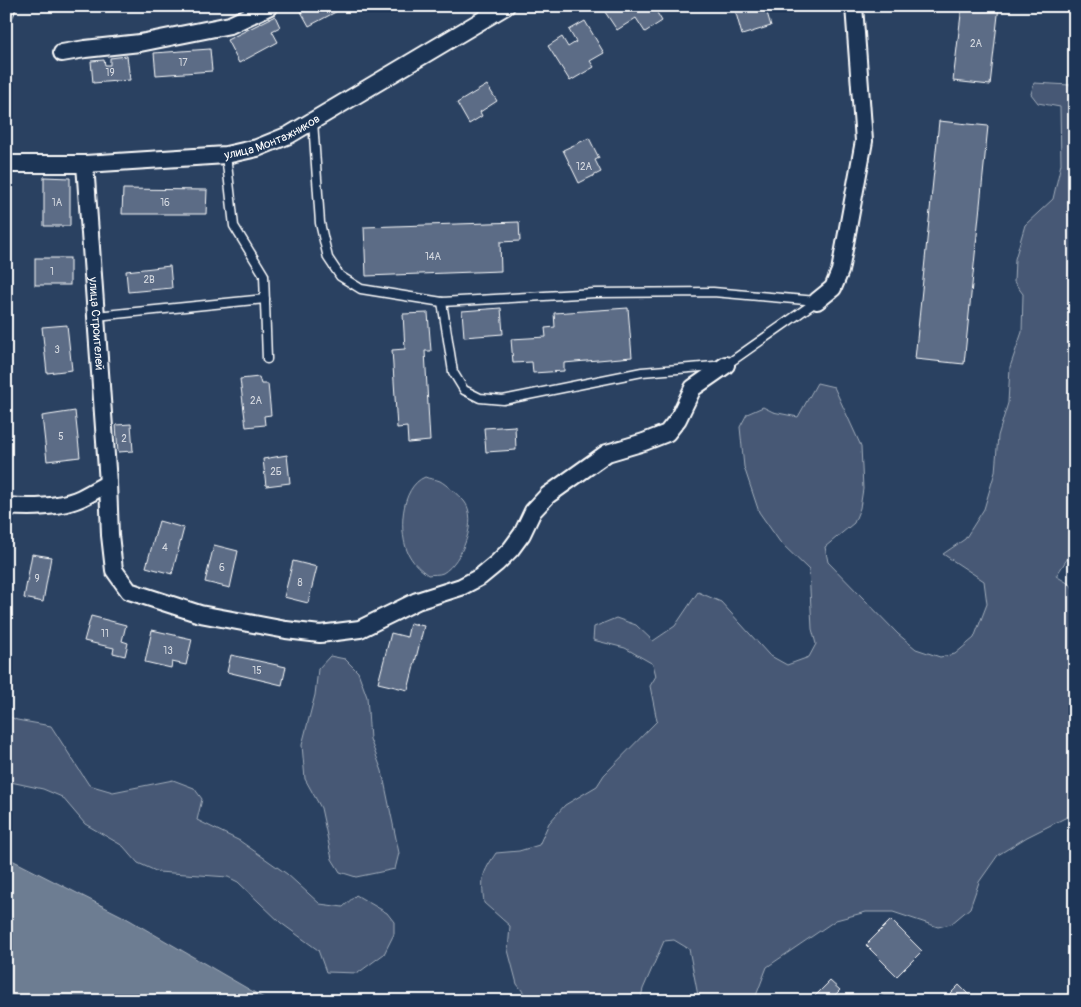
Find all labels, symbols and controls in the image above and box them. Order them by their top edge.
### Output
house number: 2А [970,38,983,50]
house number: 17 [178,57,188,69]
house number: 19 [105,67,115,79]
street label: улица Монтажников [222,111,323,163]
house number: 12А [576,161,593,173]
house number: 1А [52,197,63,209]
house number: 16 [160,197,170,209]
house number: 14А [425,251,442,263]
house number: 1 [50,266,54,278]
house number: 2В [143,274,155,286]
street label: улица Строителей [85,276,107,371]
house number: 3 [54,344,60,356]
house number: 2А [250,395,263,407]
house number: 5 [58,431,64,443]
house number: 2 [121,433,127,445]
house number: 2Б [270,466,282,478]
house number: 4 [162,542,168,554]
house number: 6 [219,562,225,574]
house number: 9 [34,573,40,585]
house number: 8 [297,577,303,589]
house number: 11 [101,628,109,640]
house number: 13 [163,645,173,657]
house number: 15 [252,665,262,677]

